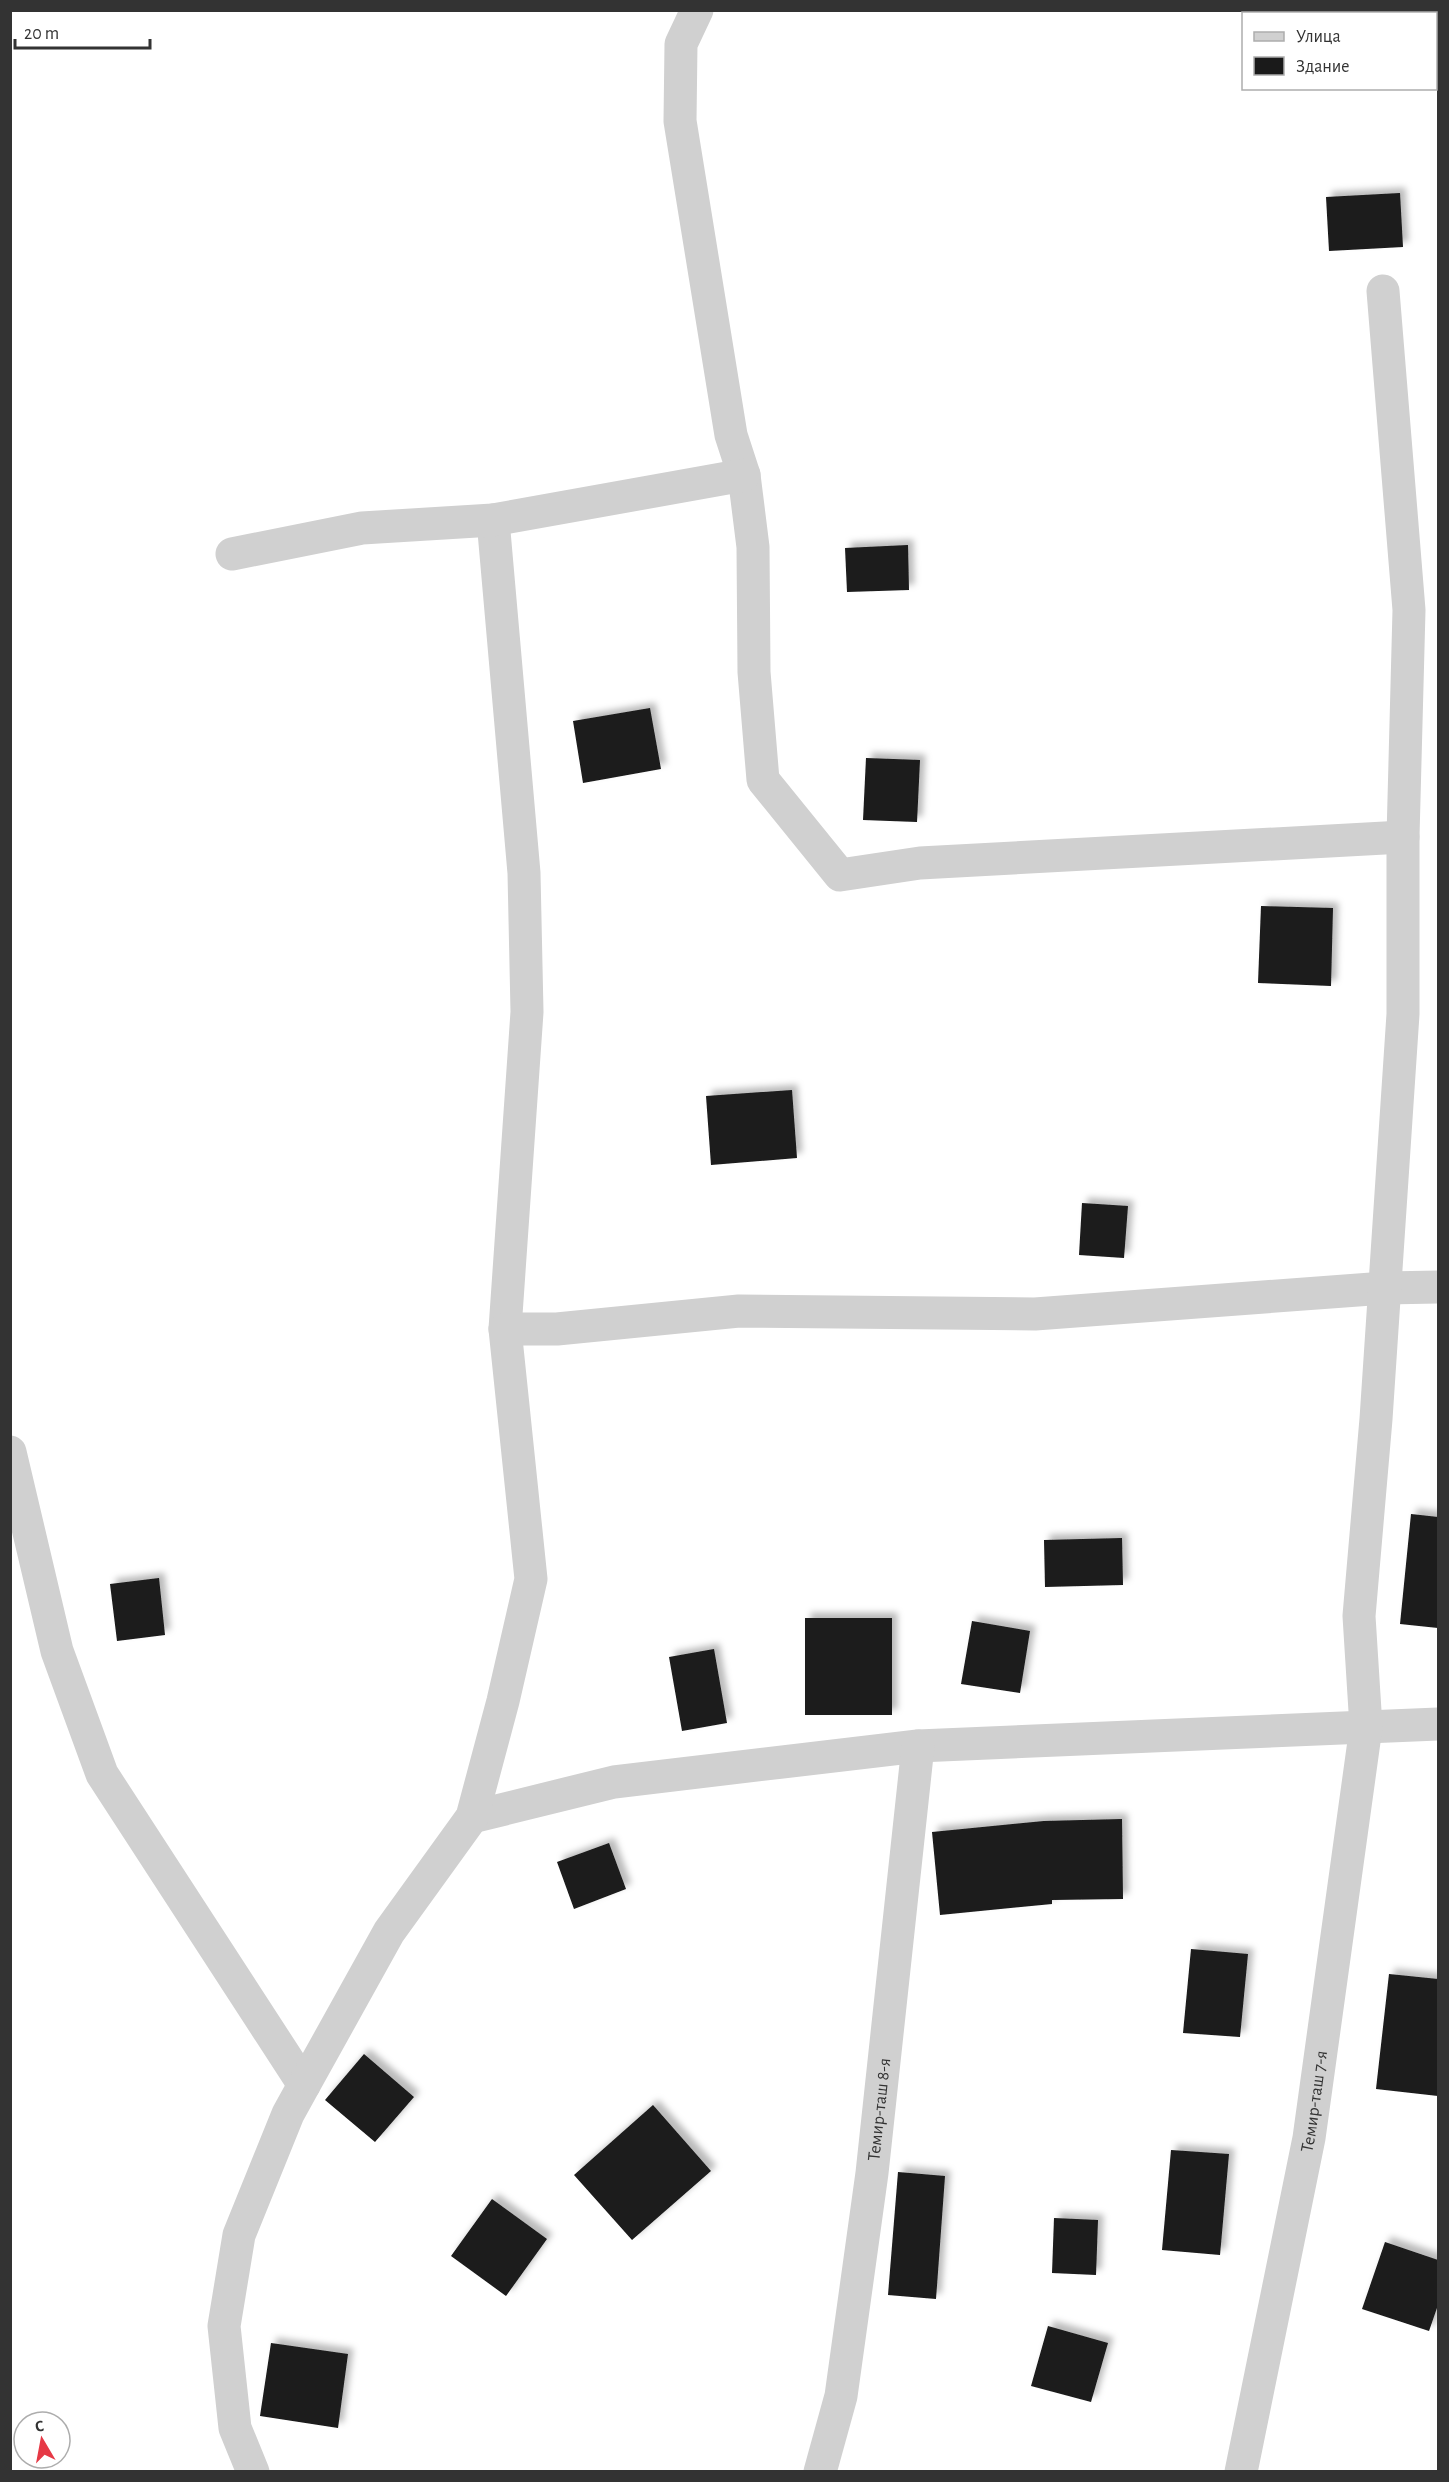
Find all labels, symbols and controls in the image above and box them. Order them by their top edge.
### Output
scale bar [15,12,150,50]
legend [1242,12,1437,90]
text: 20 m [24,25,59,43]
text: Улица [1296,28,1341,46]
text: Здание [1296,58,1350,76]
street label: Темир-таш 7-я [1298,2049,1331,2154]
street label: Темир-таш 8-я [865,2057,894,2162]
north arrow [12,2410,72,2470]
text: С [34,2418,45,2435]

